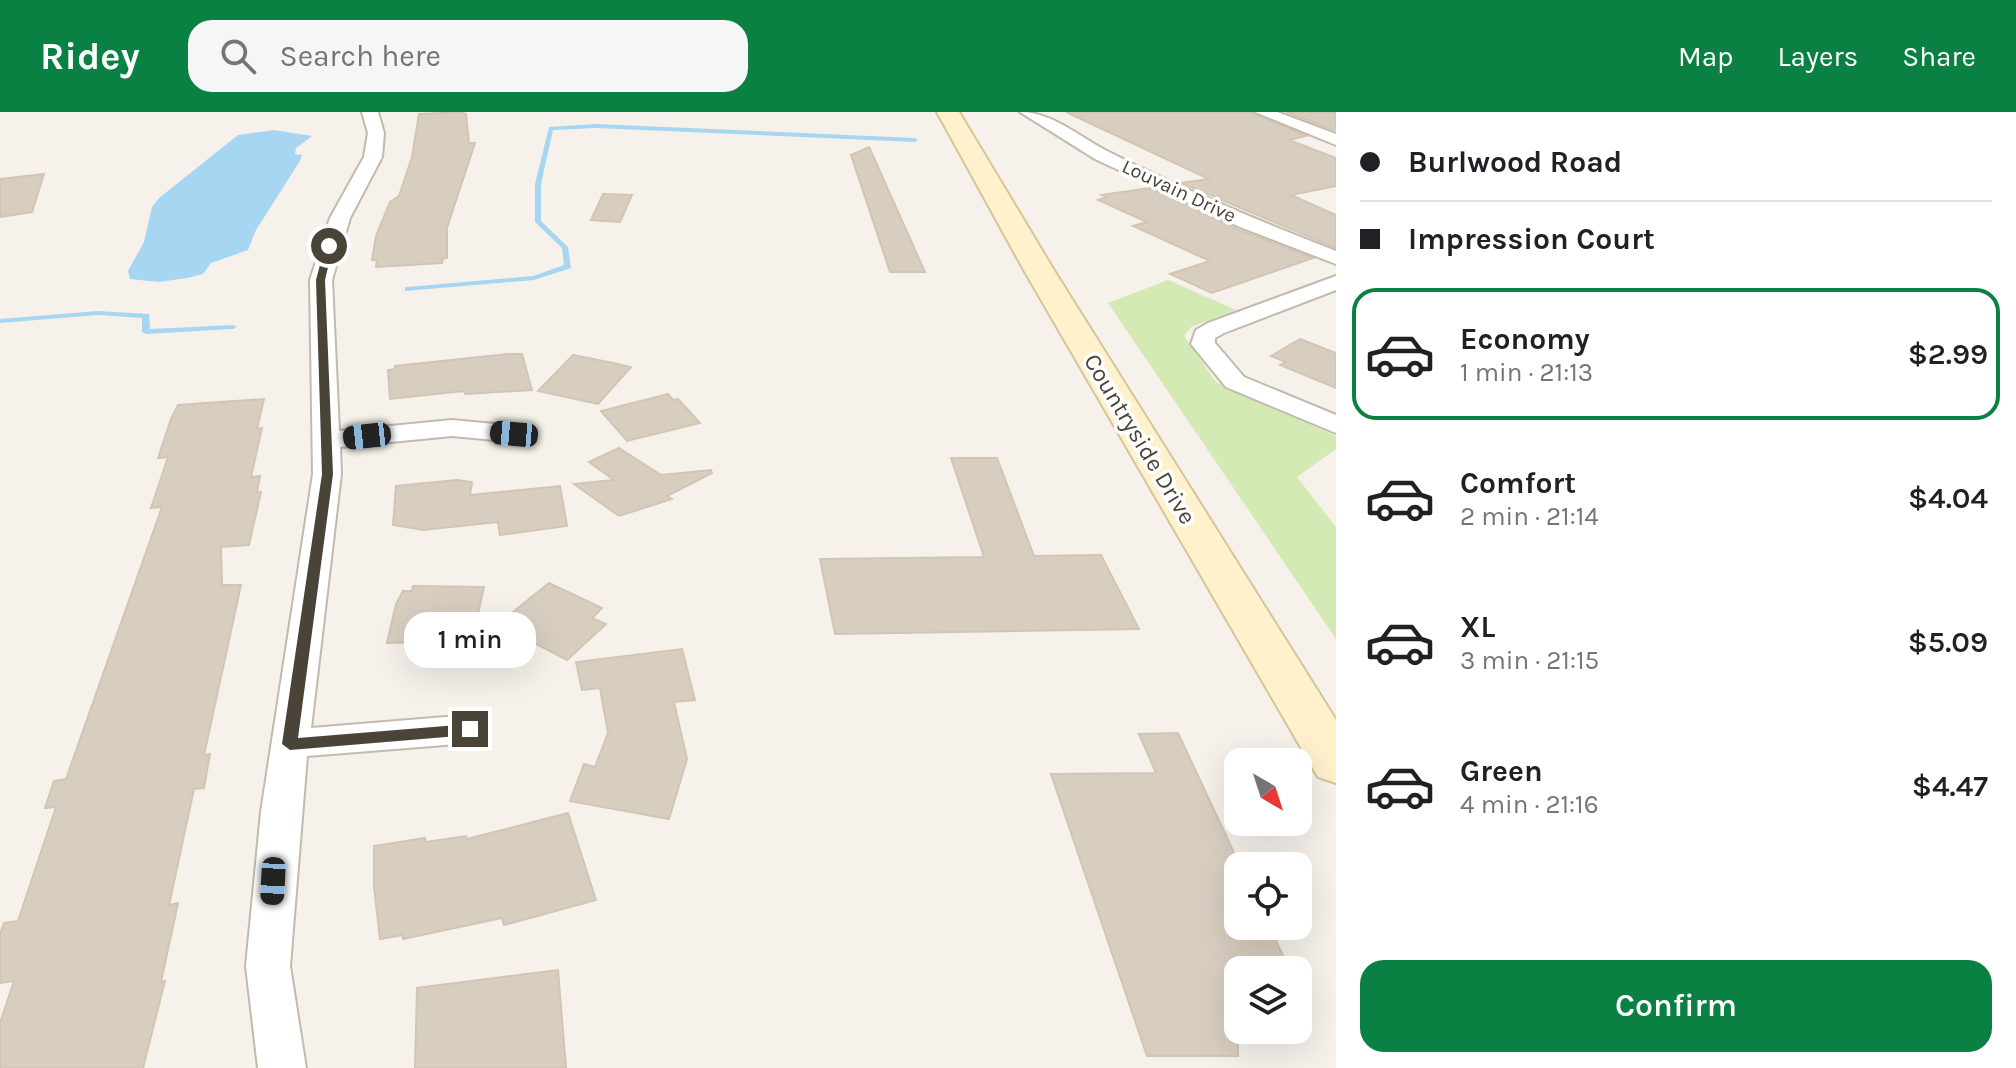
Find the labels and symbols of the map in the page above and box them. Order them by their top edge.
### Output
street label: Louvain Drive [1118,155,1240,227]
route start [311,228,347,264]
street label: Countryside Drive [1078,349,1202,529]
car [489,420,539,448]
car [342,422,392,450]
callout: 1 min [404,613,536,669]
route end [452,711,488,747]
north arrow [1224,748,1312,836]
car [260,856,286,906]

